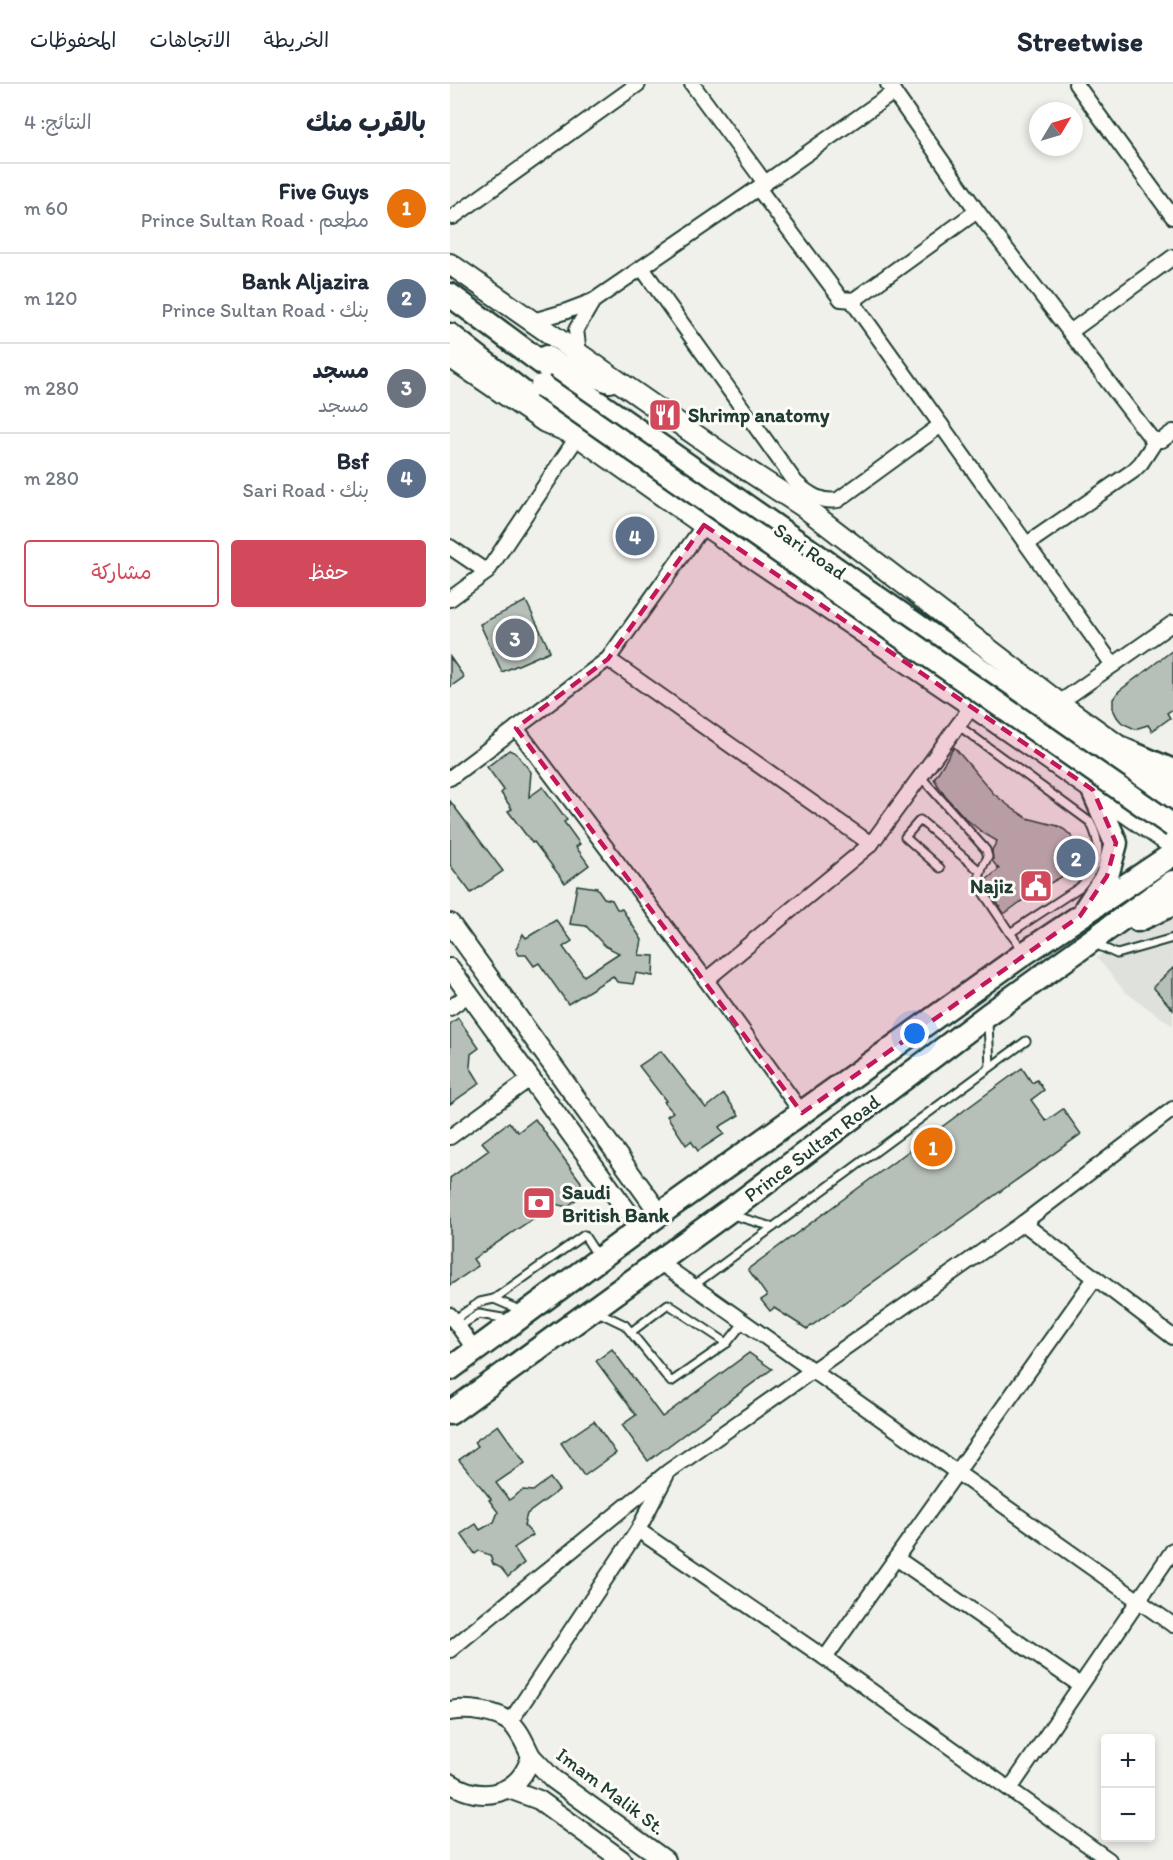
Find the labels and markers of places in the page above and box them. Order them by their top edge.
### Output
restaurant icon: Shrimp anatomy [647,397,683,433]
place label: Shrimp anatomy [688,403,830,428]
pin: 4 [616,514,654,558]
pin: 3 [496,616,534,660]
pin: 2 [1056,836,1096,880]
public building icon: Najiz [1018,868,1054,904]
place label: Najiz [970,874,1014,899]
pin: 1 [914,1124,952,1170]
place label: Saudi British Bank [562,1180,670,1227]
bank icon: Saudi British Bank [521,1185,557,1221]

